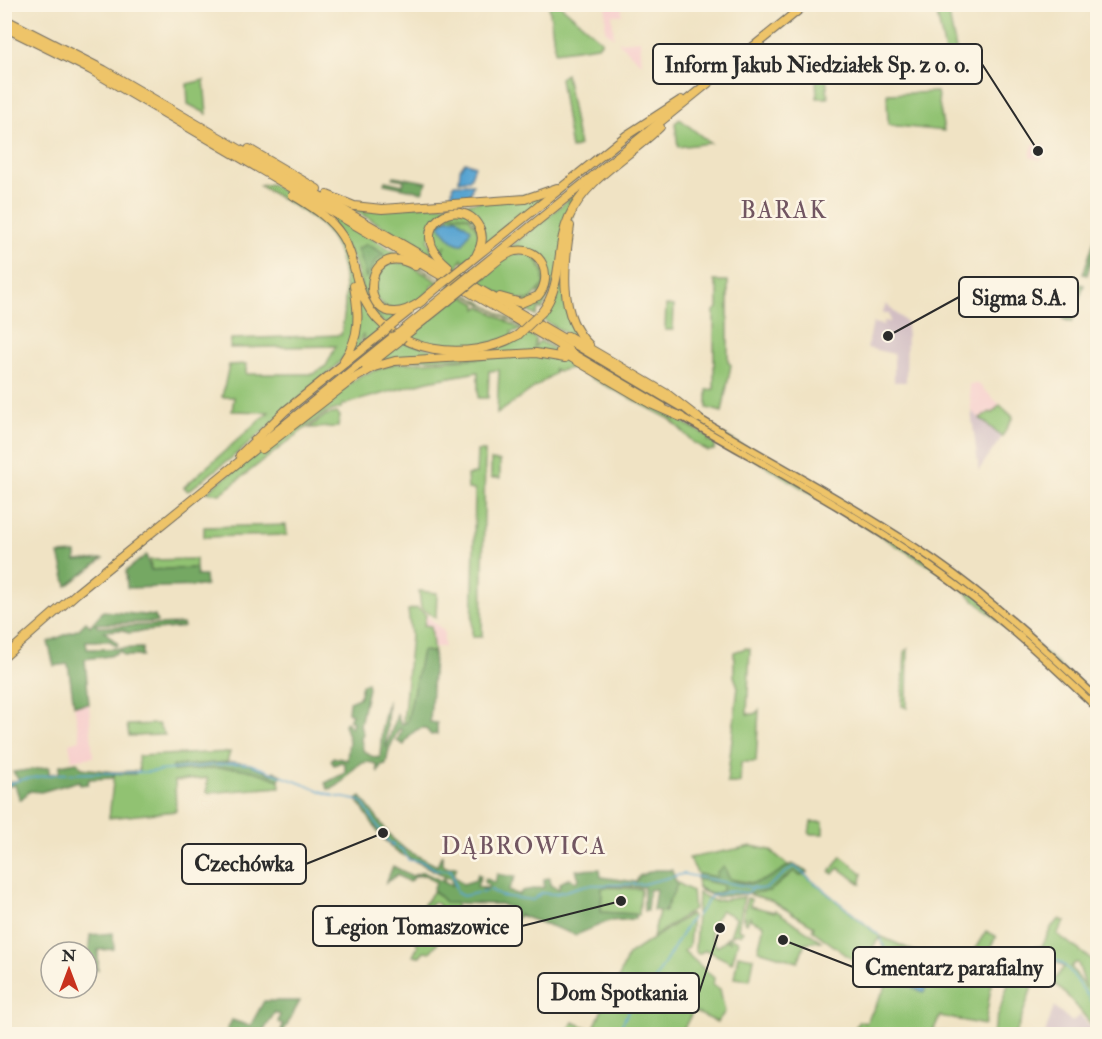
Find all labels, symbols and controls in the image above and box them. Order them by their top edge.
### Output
callout: Inform Jakub Niedziałek Sp. z o. o. [653,44,982,84]
text: Inform Jakub Niedziałek Sp. z o. o. [665,51,969,80]
district label: BARAK [740,195,828,226]
callout: Sigma S.A. [959,277,1078,317]
text: Sigma S.A. [972,284,1066,313]
district label: DĄBROWICA [441,831,607,862]
callout: Czechówka [182,844,306,884]
text: Czechówka [194,850,295,878]
callout: Legion Tomaszowice [313,906,522,946]
text: Legion Tomaszowice [325,913,510,942]
north arrow [39,940,99,1000]
text: N [61,946,77,966]
callout: Cmentarz parafialny [853,947,1055,987]
text: Cmentarz parafialny [865,954,1044,983]
callout: Dom Spotkania [538,973,699,1013]
text: Dom Spotkania [551,979,688,1008]

